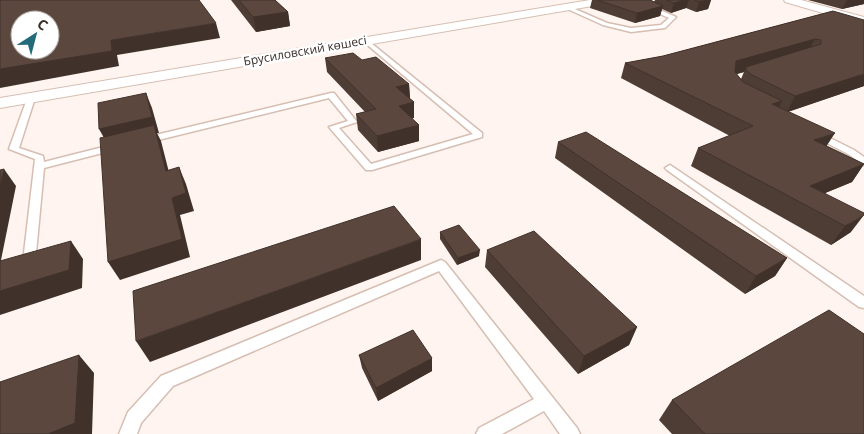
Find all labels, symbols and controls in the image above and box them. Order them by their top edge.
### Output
north arrow [10,10,60,60]
text: С [34,14,52,34]
street label: Брусиловский көшесі [242,31,368,70]

